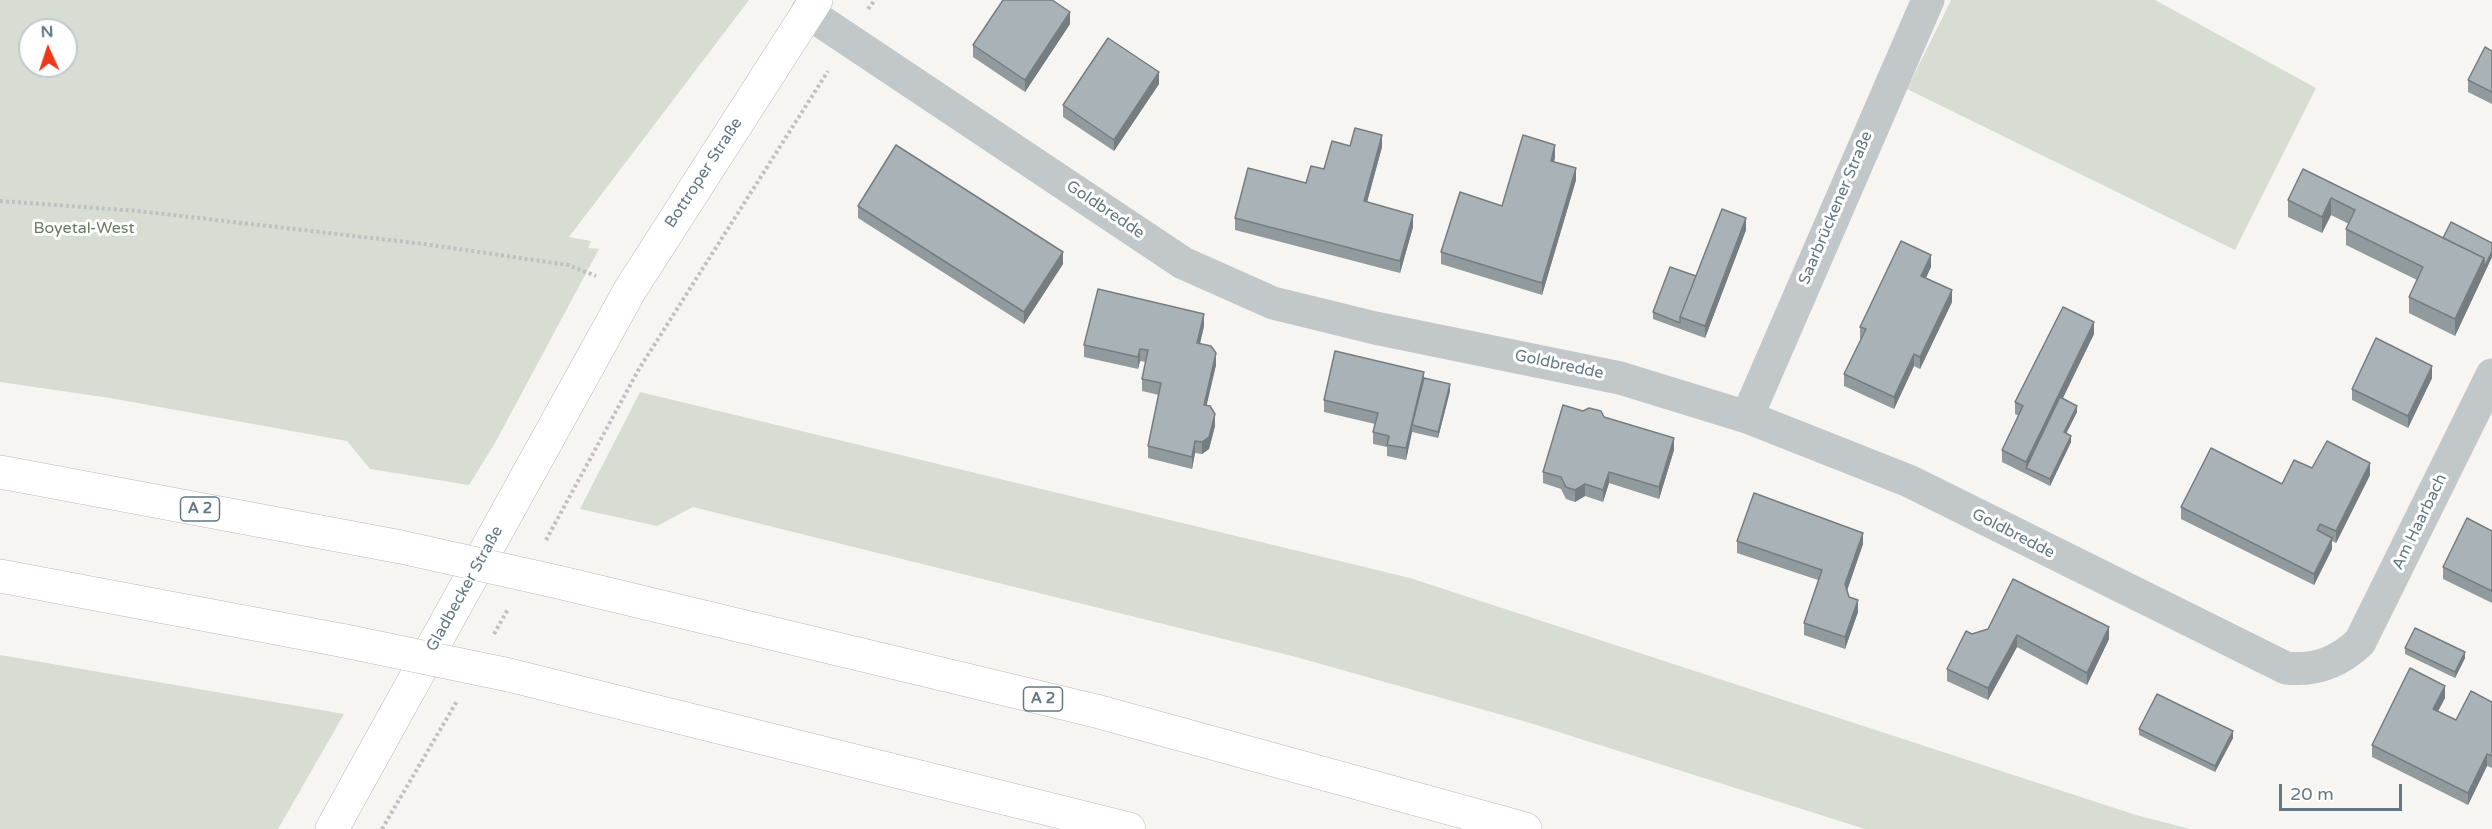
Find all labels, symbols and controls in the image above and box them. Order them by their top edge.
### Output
north arrow [18,18,78,78]
text: N [40,22,54,42]
street label: Bottroper Straße [661,114,747,232]
street label: Saarbrückener Straße [1795,128,1877,288]
street label: Goldbredde [1062,177,1148,243]
park label: Boyetal-West [33,219,135,239]
street label: Goldbredde [1513,346,1605,384]
street label: Am Haarbach [2389,471,2451,573]
road number: A 2 [180,497,220,521]
street label: Goldbredde [1968,505,2058,563]
street label: Gladbecker Straße [423,523,507,655]
road number: A 2 [1024,687,1062,711]
scale bar [2282,772,2405,810]
text: 20 m [2290,783,2334,805]

